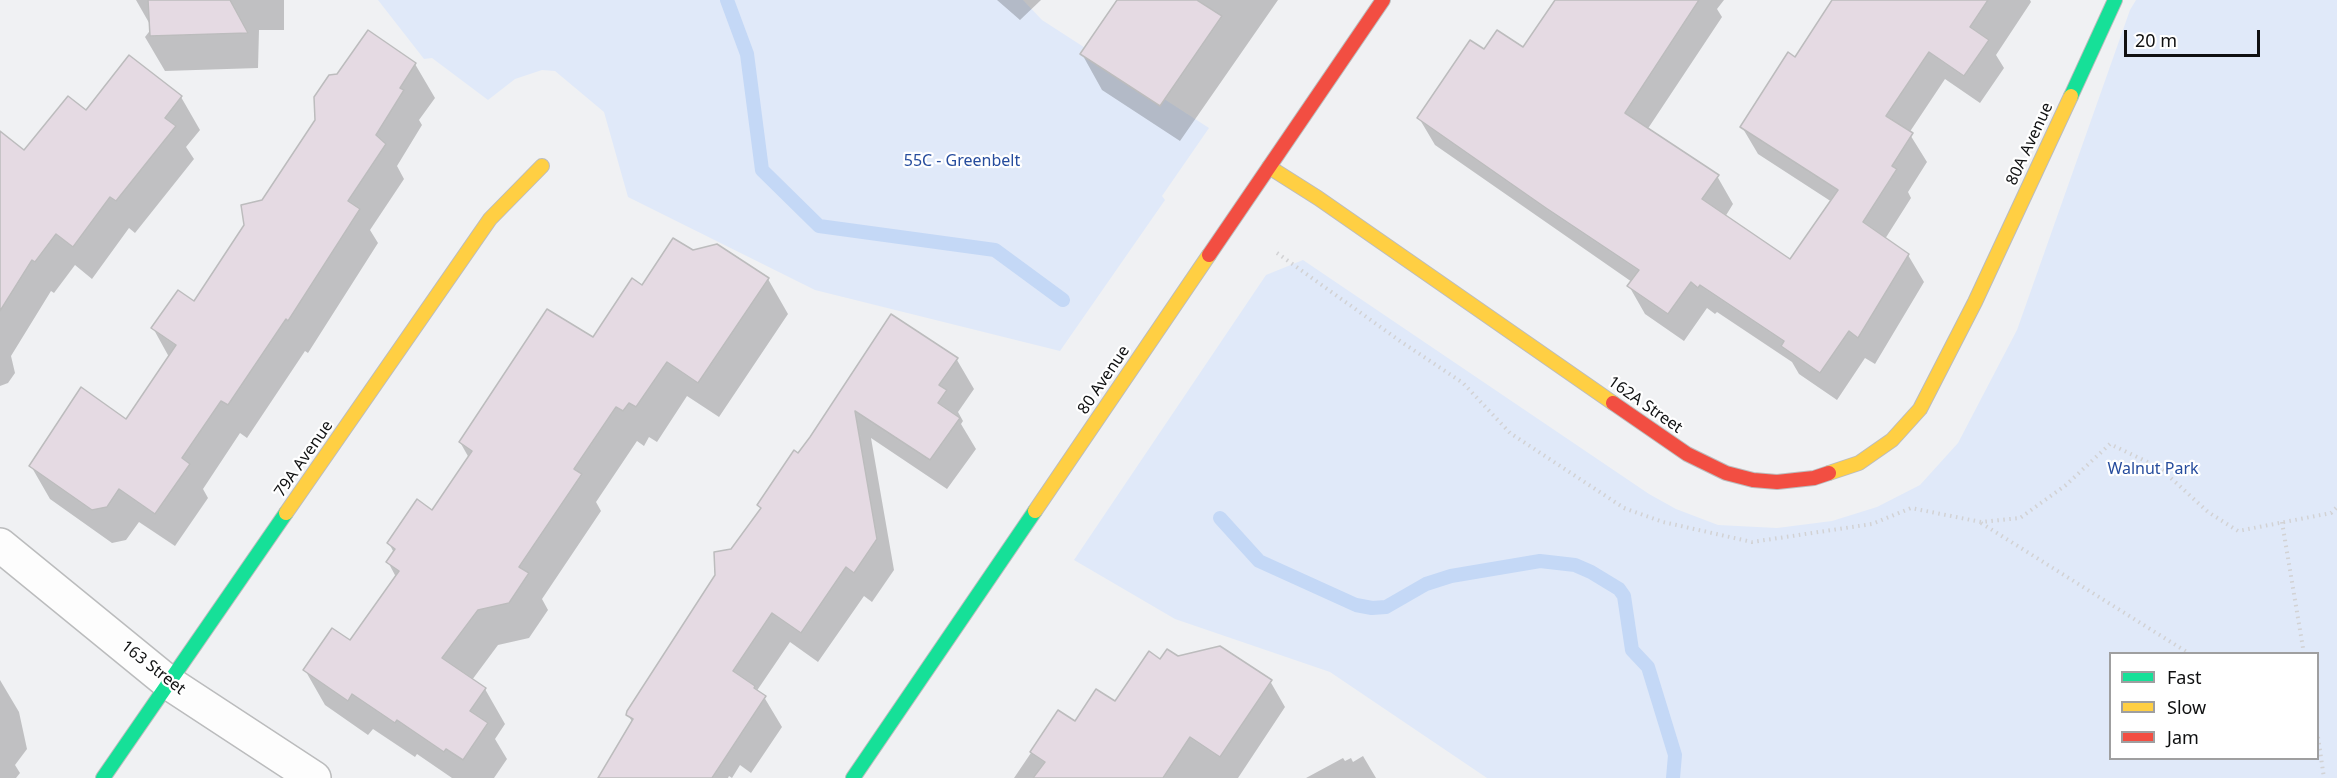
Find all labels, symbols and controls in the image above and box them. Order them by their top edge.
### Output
scale bar [2127,18,2264,56]
text: 20 m [2135,28,2177,52]
street label: 80A Avenue [2003,100,2057,188]
park label: 55C - Greenbelt [904,151,1020,171]
street label: 80 Avenue [1074,342,1134,418]
street label: 162A Street [1604,372,1686,438]
street label: 79A Avenue [271,417,337,501]
park label: Walnut Park [2107,459,2199,479]
street label: 163 Street [117,637,189,699]
legend [2109,652,2319,760]
text: Fast [2167,665,2202,689]
text: Slow [2167,695,2206,719]
text: Jam [2167,725,2199,749]

